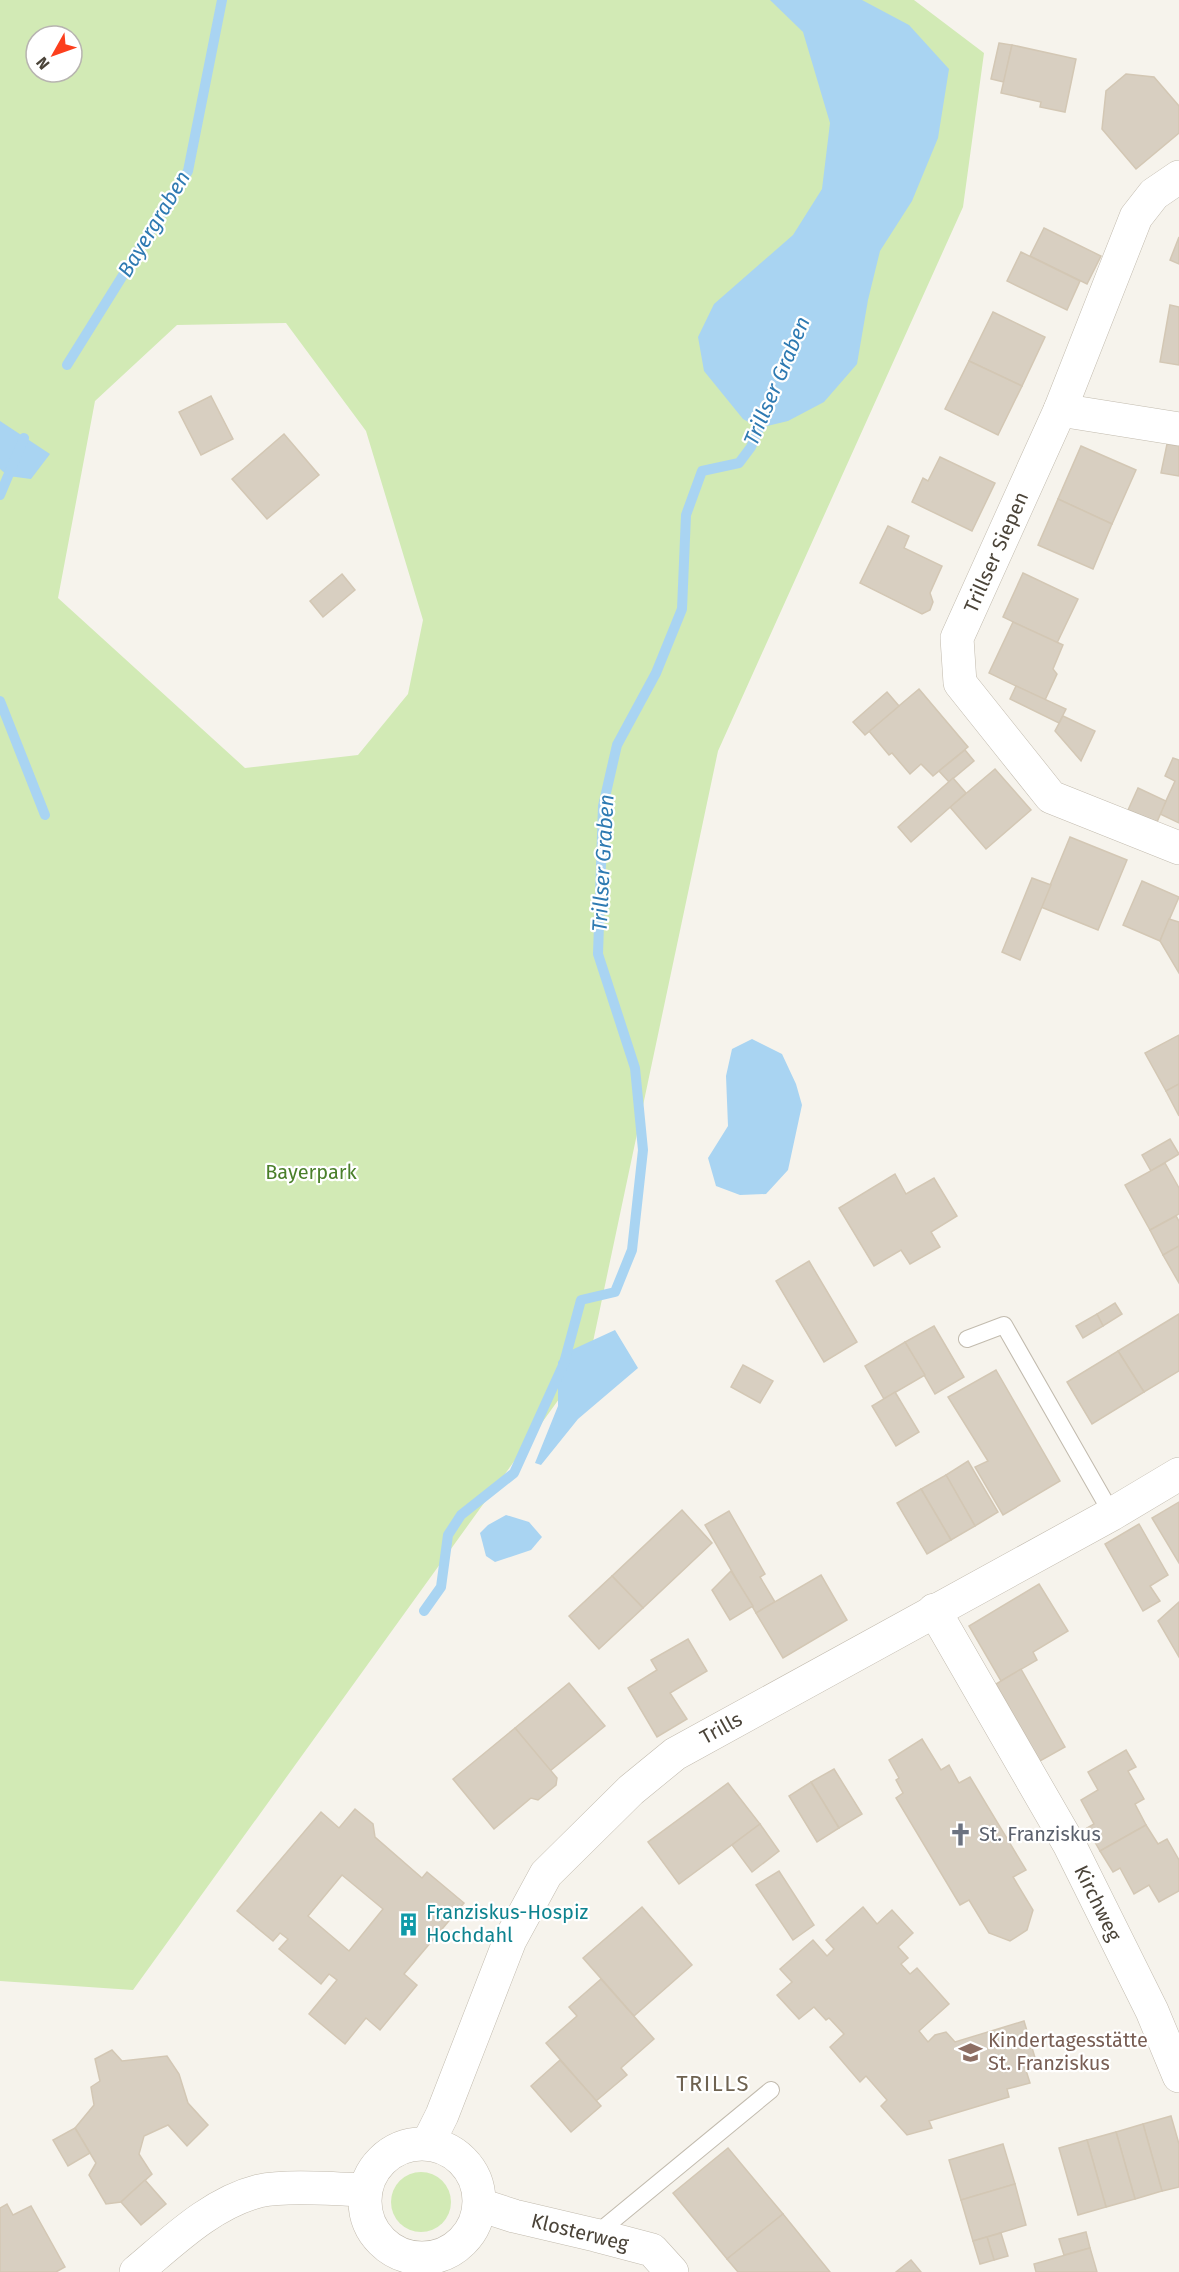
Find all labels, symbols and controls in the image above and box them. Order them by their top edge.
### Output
north arrow [24,24,84,84]
text: N [32,53,54,73]
water label: Bayergraben [112,166,196,282]
water label: Trillser Graben [738,313,816,449]
street label: Trillser Siepen [959,488,1033,616]
water label: Trillser Graben [586,794,620,932]
park label: Bayerpark [265,1160,358,1184]
street label: Trills [696,1707,746,1749]
church icon: St. Franziskus [948,1821,974,1847]
place label: St. Franziskus [979,1822,1101,1846]
street label: Kirchweg [1069,1861,1127,1945]
place label: Franziskus-Hospiz Hochdahl [426,1900,589,1947]
building icon: Franziskus-Hospiz Hochdahl [395,1911,421,1937]
place label: Kindertagesstätte St. Franziskus [988,2028,1148,2075]
school or university icon: Kindertagesstätte St. Franziskus [957,2039,983,2065]
district label: TRILLS [676,2070,750,2097]
street label: Klosterweg [529,2208,632,2256]

